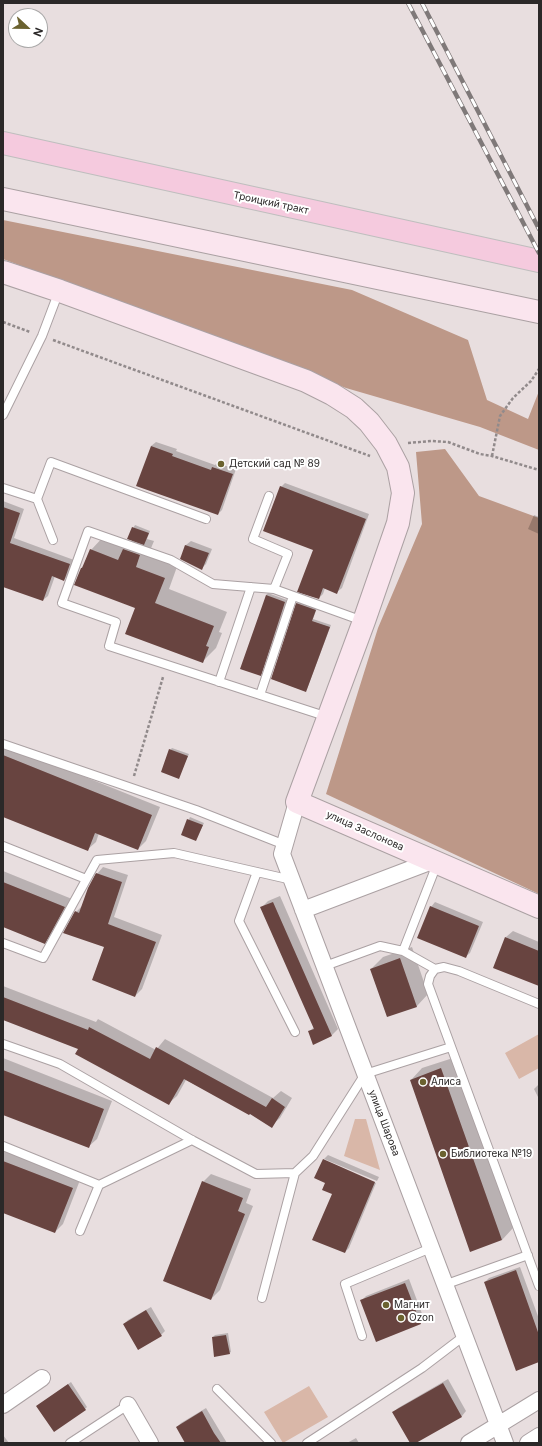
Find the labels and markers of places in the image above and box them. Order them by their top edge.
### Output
place label: Детский сад № 89 [229,458,320,470]
marker: Детский сад № 89 [216,459,226,469]
place label: Алиса [431,1076,461,1088]
marker: Алиса [418,1077,428,1087]
place label: Библиотека №19 [451,1148,532,1160]
marker: Библиотека №19 [438,1149,448,1159]
place label: Магнит [394,1299,430,1311]
marker: Магнит [381,1300,391,1310]
place label: Ozon [409,1312,434,1324]
marker: Ozon [396,1313,406,1323]

